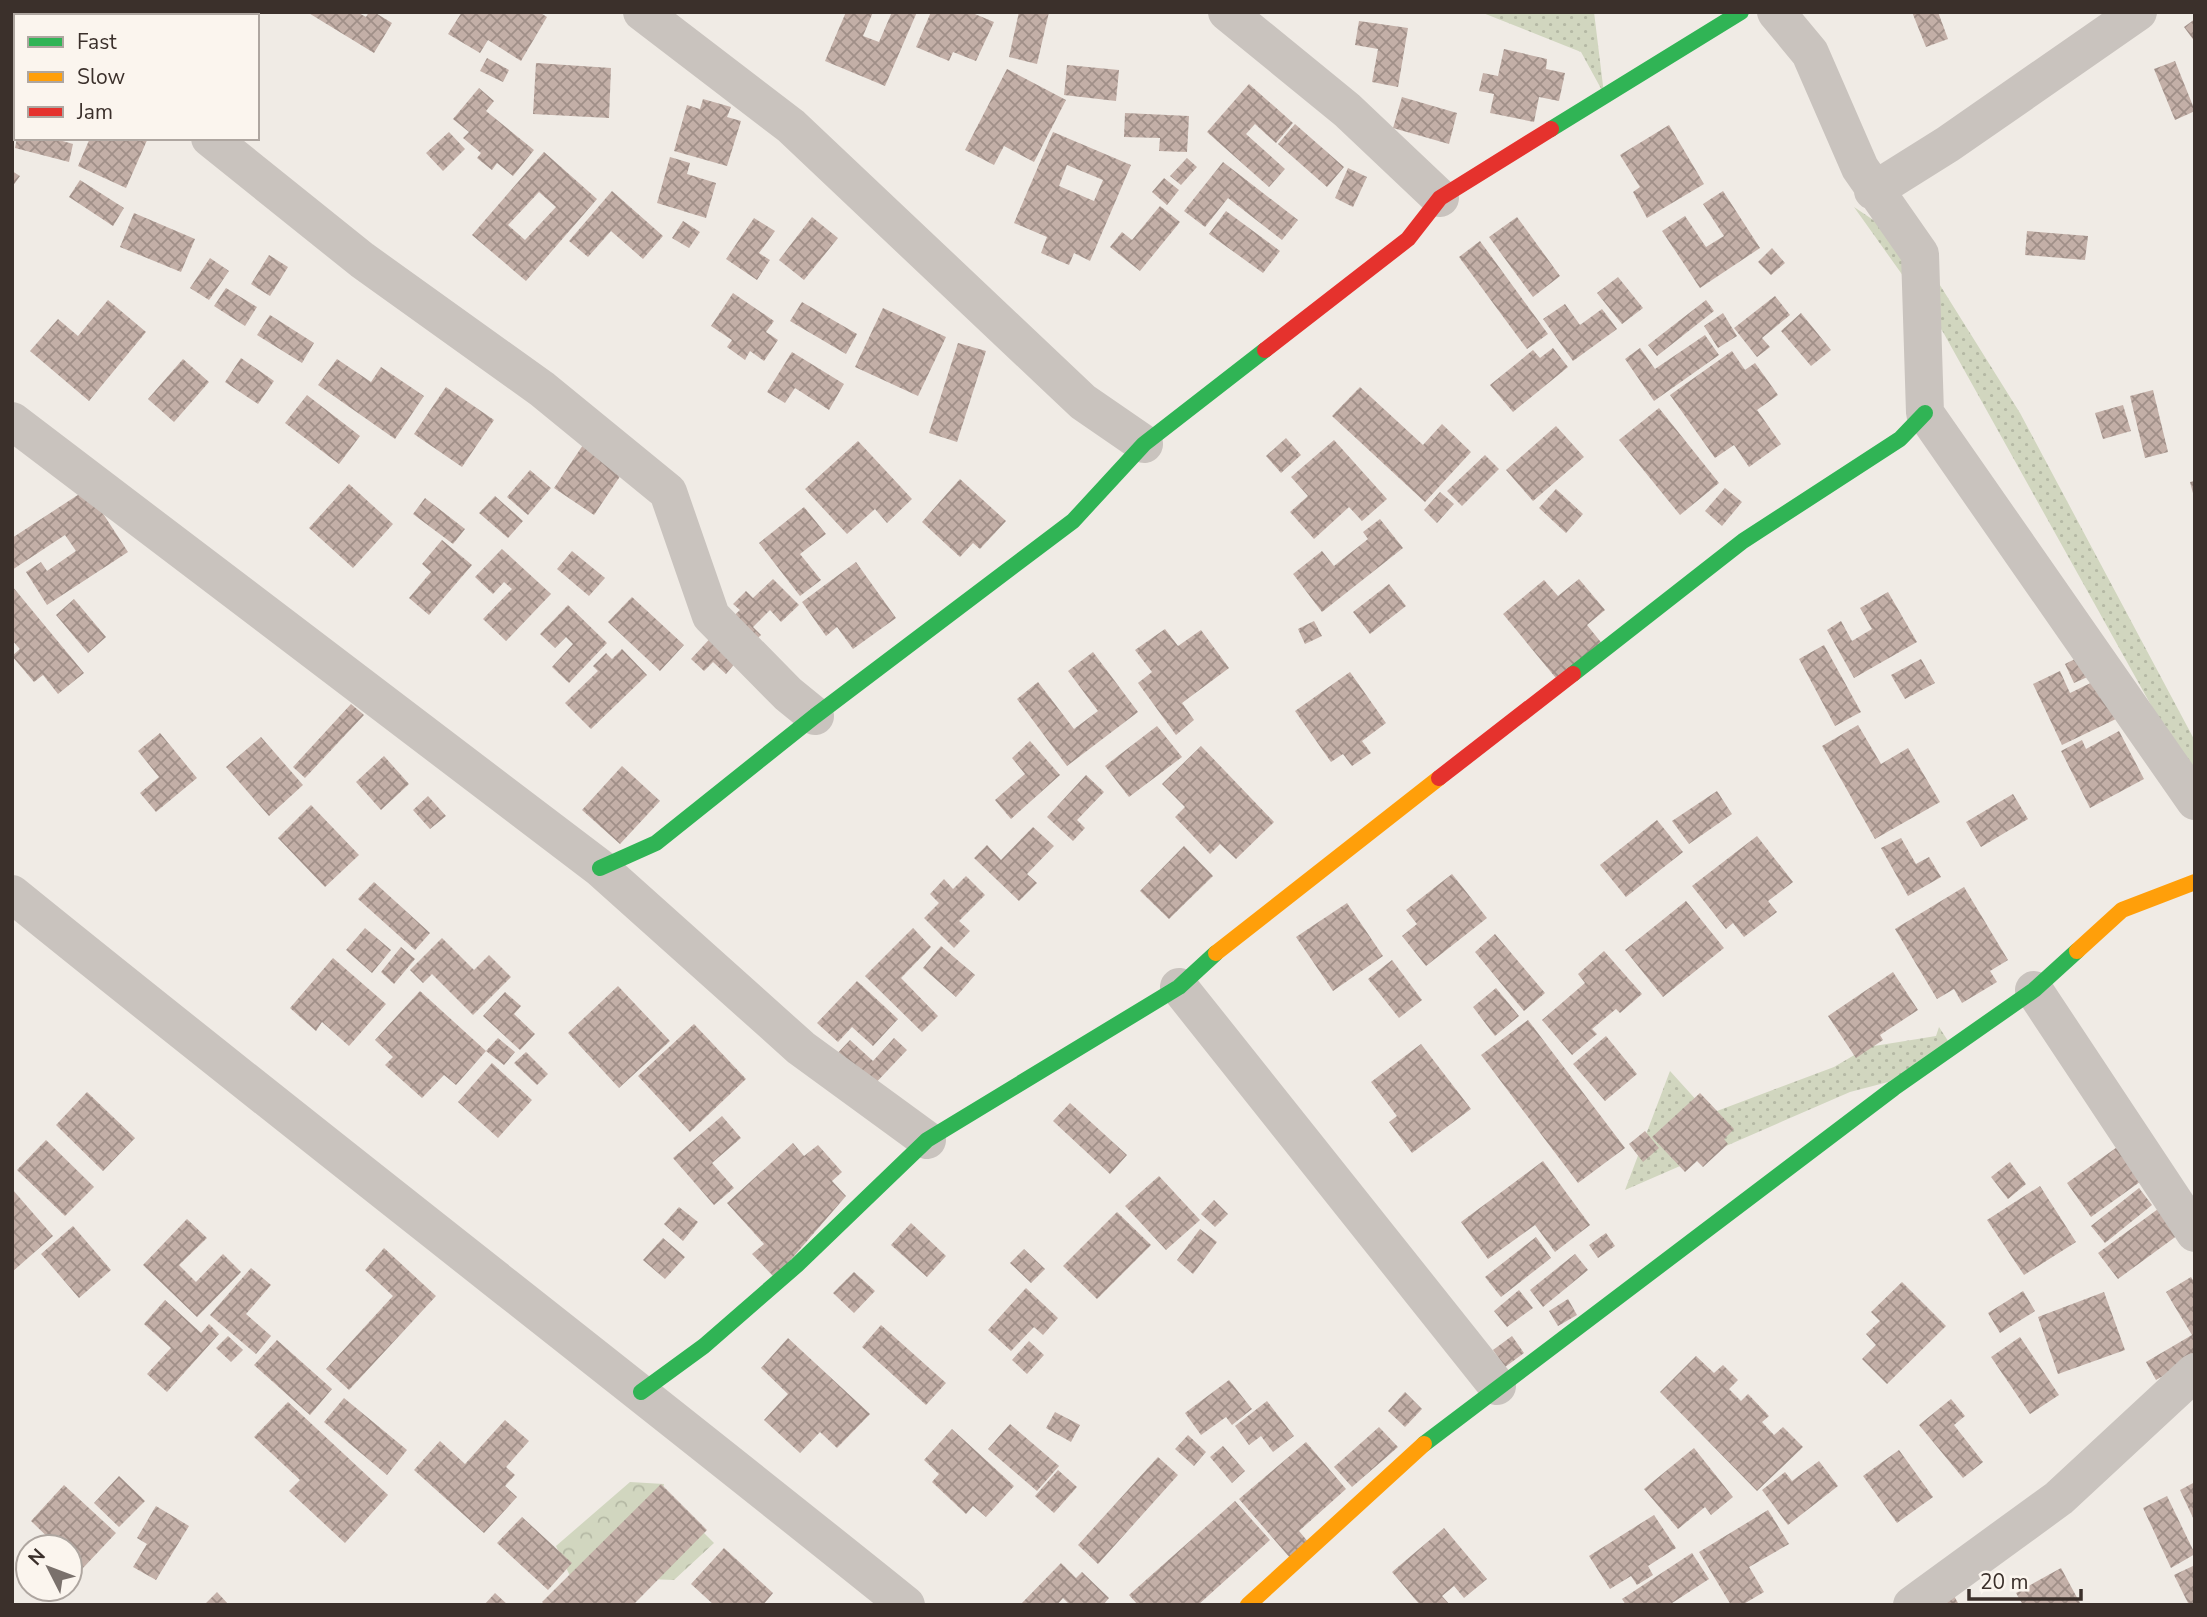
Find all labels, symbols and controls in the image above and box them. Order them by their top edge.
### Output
legend [14,14,259,140]
text: Fast [77,28,117,56]
text: Slow [77,63,126,91]
text: Jam [76,98,113,126]
north arrow [14,1533,84,1603]
text: N [23,1543,52,1571]
scale bar [1969,1558,2081,1602]
text: 20 m [1980,1568,2029,1596]

